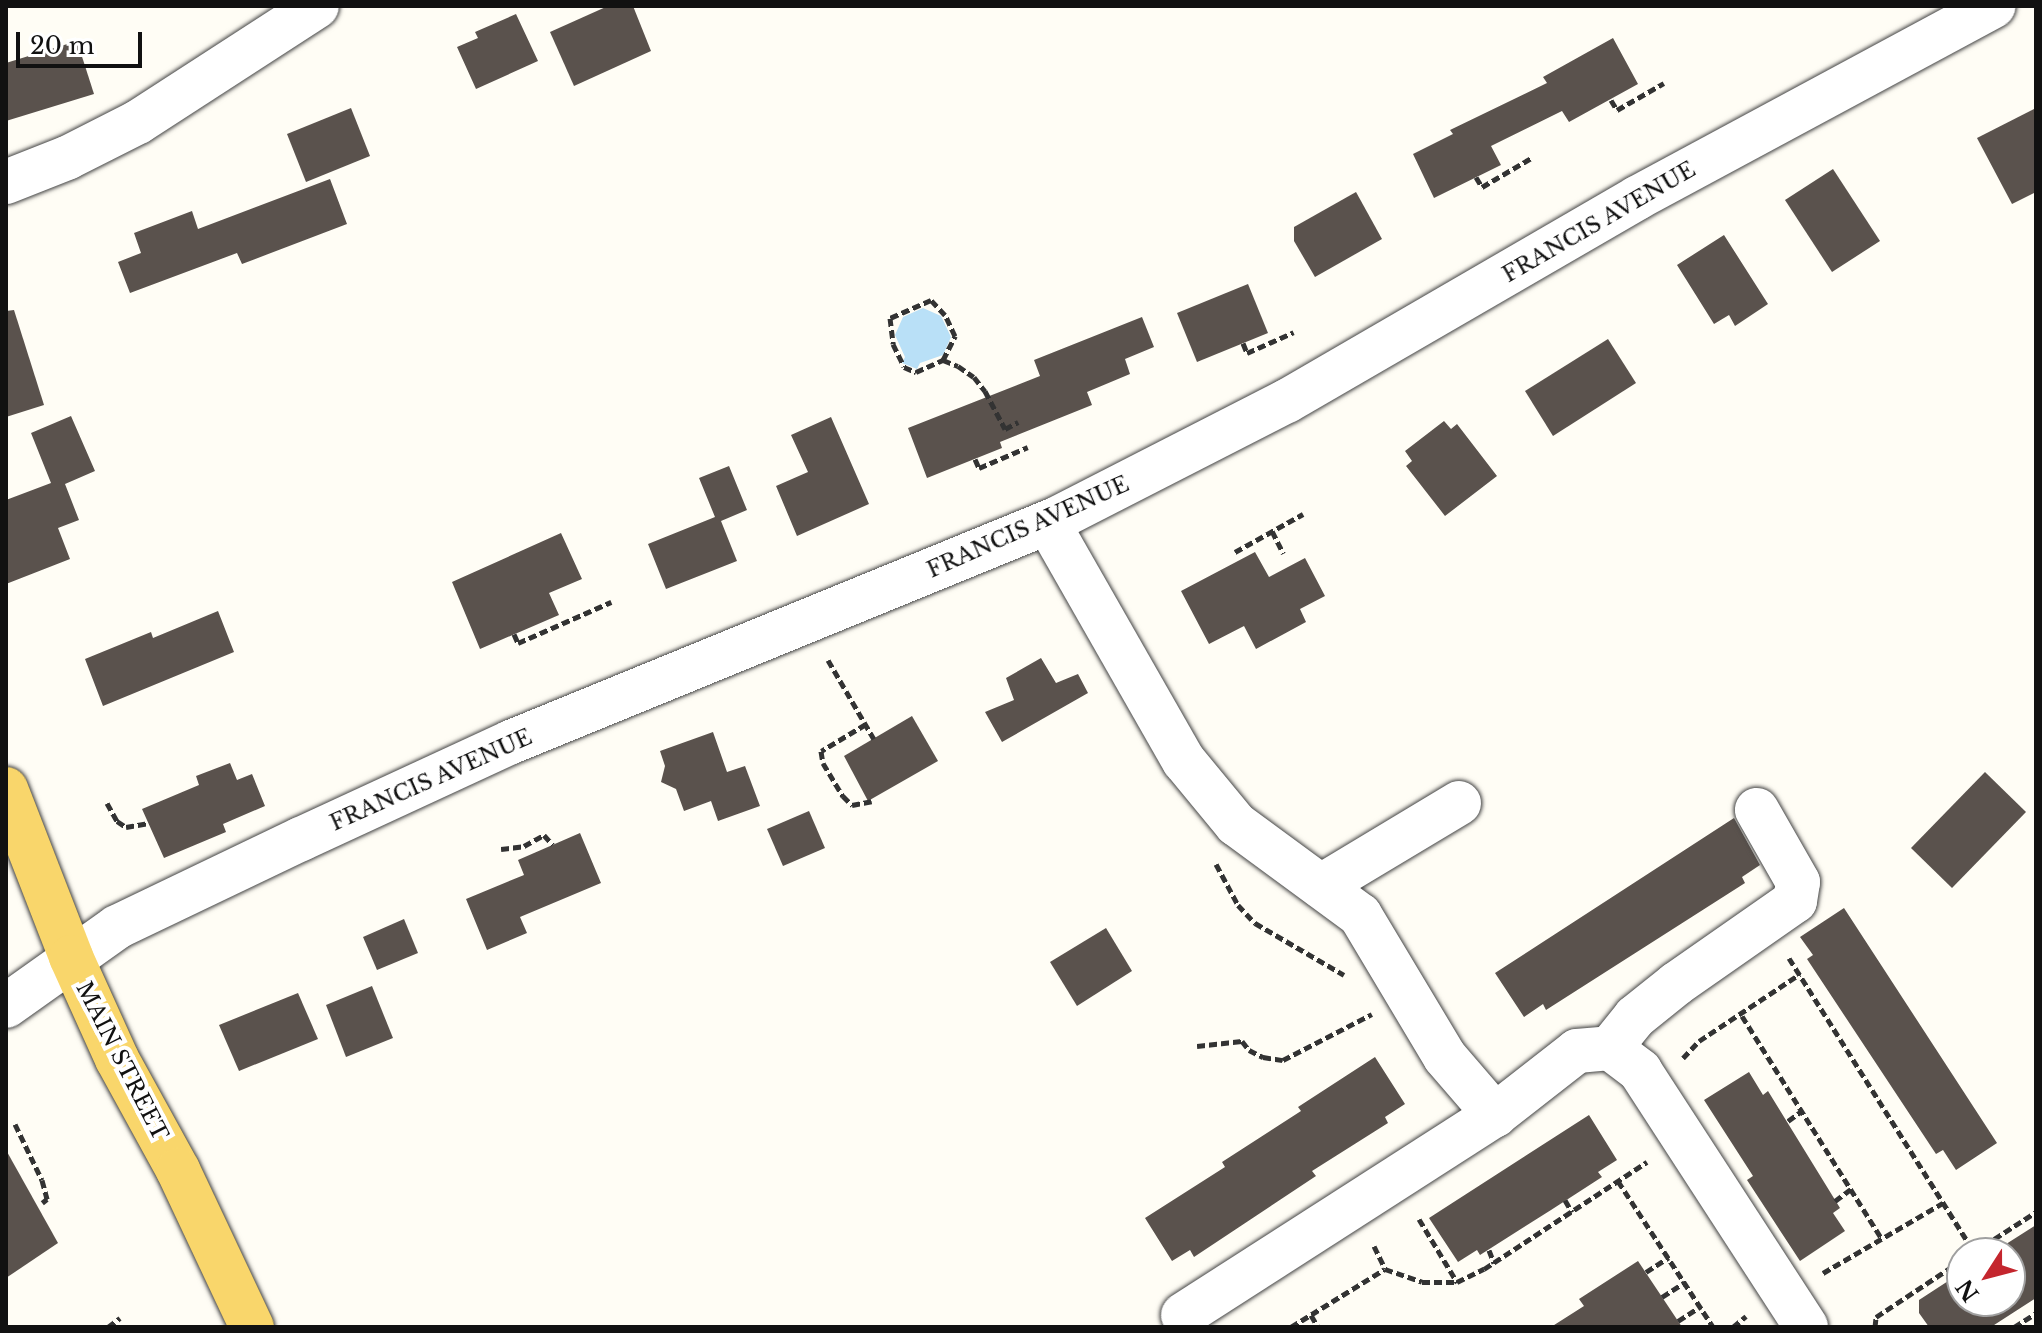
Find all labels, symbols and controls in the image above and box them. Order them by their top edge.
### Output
scale bar [20,16,146,66]
text: 20 m [30,31,95,60]
street label: FRANCIS AVENUE [1497,156,1701,288]
street label: FRANCIS AVENUE [923,470,1133,584]
street label: FRANCIS AVENUE [326,723,536,837]
street label: MAIN STREET [71,977,173,1145]
north arrow [1946,1237,2026,1317]
text: N [1951,1274,1985,1307]

